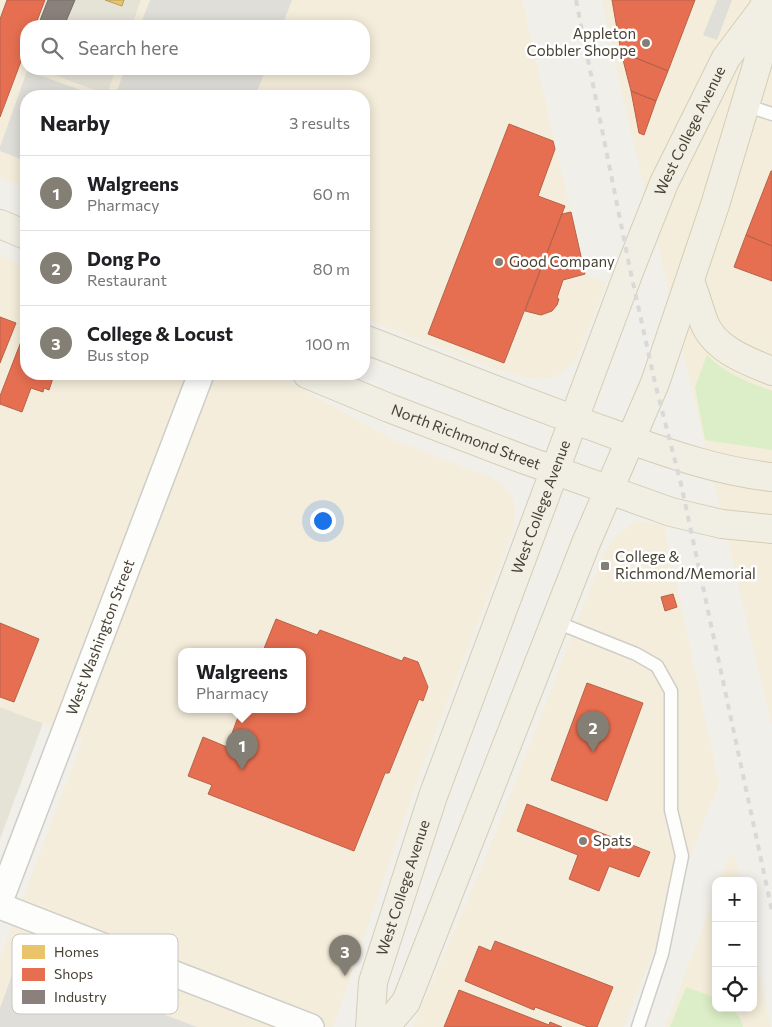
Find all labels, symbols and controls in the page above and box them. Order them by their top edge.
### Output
search box [20,20,370,75]
place label: Appleton Cobbler Shoppe [526,24,636,59]
icon: search [38,34,66,62]
text: Search here [78,36,178,59]
marker: Appleton Cobbler Shoppe [640,37,652,49]
street label: West College Avenue [650,63,729,198]
text: Nearby [40,110,110,135]
text: 3 results [289,113,350,132]
text: Walgreens [87,172,179,195]
text: 1 [52,184,60,203]
text: 60 m [313,184,350,203]
text: Pharmacy [87,195,160,214]
text: Dong Po [87,247,161,270]
place label: Good Company [509,252,615,270]
marker: Good Company [493,256,505,268]
text: 2 [51,259,61,278]
text: 80 m [313,259,350,278]
text: Restaurant [87,270,167,289]
text: College & Locust [87,322,233,345]
text: 3 [51,334,61,353]
text: 100 m [305,334,350,353]
text: Bus stop [87,345,149,364]
street label: North Richmond Street [389,400,543,473]
street label: West College Avenue [507,437,573,576]
your location [310,508,336,534]
place label: College & Richmond/Memorial [615,547,756,582]
street label: West Washington Street [62,557,137,718]
marker: College & Richmond/Memorial [599,560,611,572]
popup [178,648,306,713]
text: Walgreens [196,660,288,683]
text: Pharmacy [196,683,269,702]
pin: 2 [577,711,609,752]
pin: 1 [226,729,258,770]
street label: West College Avenue [372,817,433,958]
place label: Spats [593,831,632,849]
marker: Spats [577,835,589,847]
map controls [712,877,757,1012]
button: + [712,877,757,922]
button: − [712,922,757,967]
legend [12,934,178,1014]
pin: 3 [329,935,361,976]
text: Homes [54,943,99,960]
text: Shops [54,965,93,982]
button: locate [712,967,757,1012]
text: Industry [54,988,107,1005]

